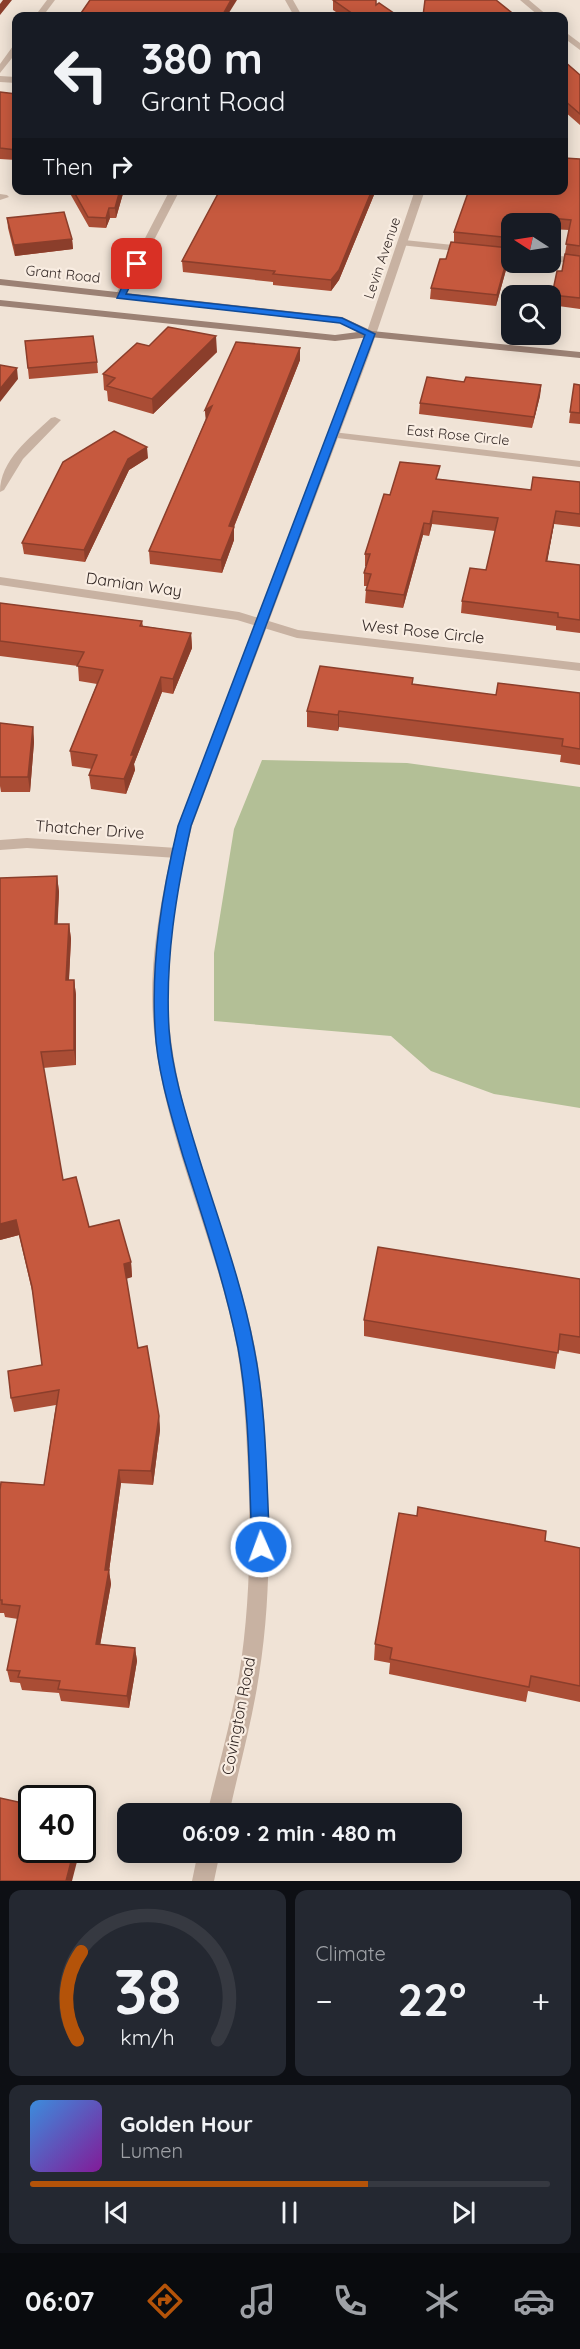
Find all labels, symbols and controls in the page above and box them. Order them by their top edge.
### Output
text: 380 m [141,32,263,85]
icon: left [42,36,120,114]
text: Grant Road [141,84,285,118]
icon: right [105,150,138,183]
text: Then [42,153,93,181]
north arrow [501,213,561,273]
map controls [501,213,561,345]
street label: Levin Avenue [360,215,404,301]
pin [111,238,162,289]
icon: arrive [120,247,153,280]
street label: Grant Road [25,261,101,287]
button: search [501,285,561,345]
street label: East Rose Circle [406,421,510,449]
street label: Damian Way [85,567,183,601]
street label: West Rose Circle [361,615,485,647]
street label: Thatcher Drive [35,815,145,843]
position arrow [229,1515,293,1579]
street label: Covington Road [217,1655,259,1777]
speed limit sign: 40 [18,1785,96,1863]
text: 06:09 · 2 min · 480 m [182,1819,397,1847]
text: Climate [316,1941,386,1966]
text: 38 [113,1952,181,2030]
text: 22° [398,1971,466,2027]
text: − [316,1980,333,2021]
text: + [531,1980,550,2021]
text: km/h [120,2024,174,2050]
text: Golden Hour [120,2110,253,2138]
text: Lumen [120,2138,183,2163]
icon: previous [100,2196,133,2229]
icon: pause [273,2196,306,2229]
icon: next [447,2196,480,2229]
icon: directions [144,2280,186,2322]
icon: music [237,2280,279,2322]
icon: phone [329,2280,371,2322]
icon: climate [421,2280,463,2322]
icon: car [513,2280,555,2322]
text: 06:07 [25,2284,94,2318]

